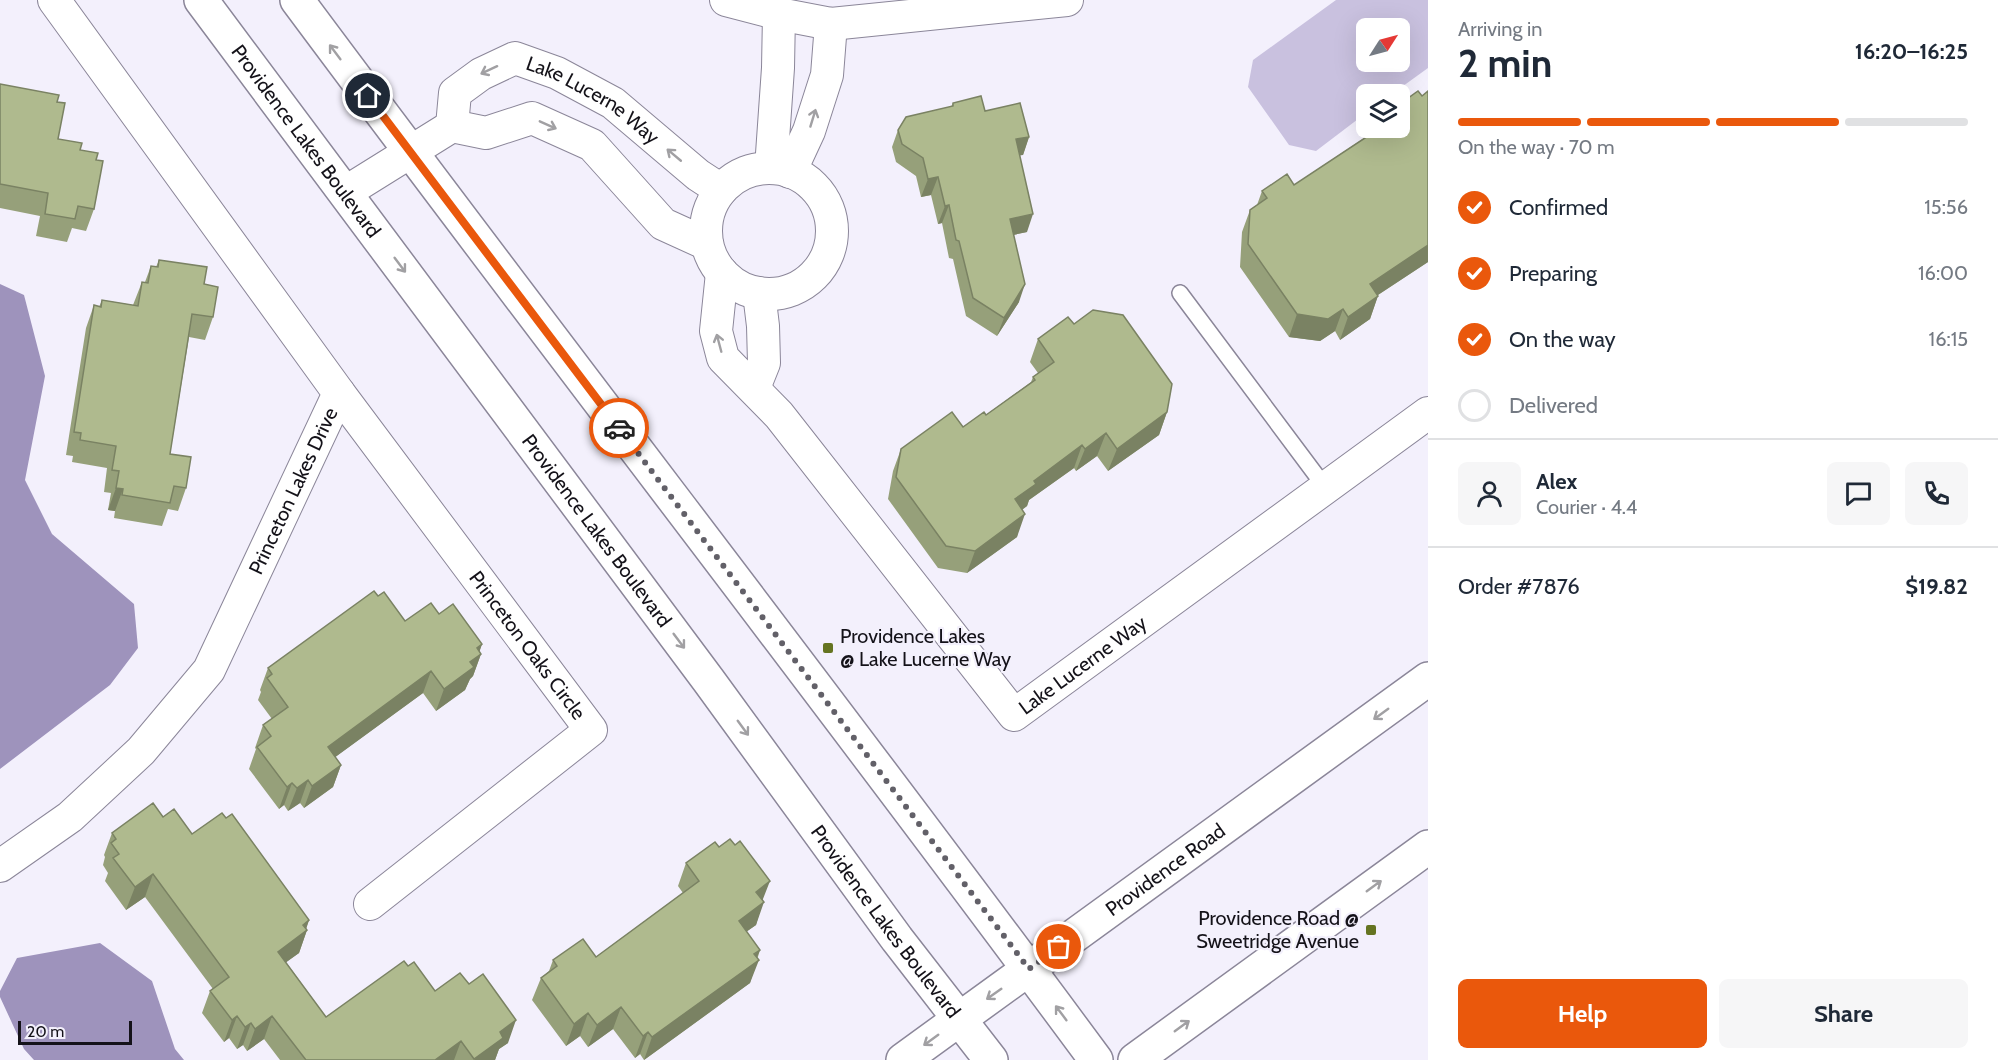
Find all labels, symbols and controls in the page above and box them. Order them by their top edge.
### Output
text: Arriving in [1458,17,1542,41]
north arrow [1356,18,1410,72]
map controls [1356,18,1410,138]
text: 16:20–16:25 [1855,38,1968,65]
text: 2 min [1458,39,1552,87]
street label: Providence Lakes Boulevard [227,40,386,242]
one-way arrow [329,45,342,61]
street label: Lake Lucerne Way [523,51,664,149]
one-way arrow [481,65,499,77]
pin [342,70,393,121]
icon: home [351,79,384,112]
button: layers [1356,84,1410,138]
one-way arrow [808,109,819,128]
one-way arrow [539,119,557,131]
text: On the way · 70 m [1458,135,1615,159]
one-way arrow [667,148,682,162]
icon: check [1458,191,1491,224]
text: Confirmed [1509,194,1608,221]
text: 15:56 [1924,195,1968,219]
one-way arrow [394,257,407,273]
icon: check [1458,257,1491,290]
text: Preparing [1509,260,1597,287]
text: 16:00 [1918,261,1968,285]
icon: check [1458,323,1491,356]
text: On the way [1509,326,1616,353]
text: 16:15 [1929,327,1968,351]
one-way arrow [713,334,725,353]
text: Delivered [1509,392,1598,419]
courier [589,398,649,458]
street label: Princeton Lakes Drive [244,404,343,578]
icon: car [603,412,636,445]
street label: Providence Lakes Boulevard [517,429,677,632]
button: person [1458,462,1521,525]
button: chat [1827,462,1890,525]
button: phone [1905,462,1968,525]
text: Alex [1536,468,1577,495]
text: Courier · 4.4 [1536,495,1637,519]
street label: Princeton Oaks Circle [464,566,591,724]
text: Order #7876 [1458,573,1580,600]
text: $19.82 [1905,573,1968,600]
street label: Lake Lucerne Way [1014,610,1151,720]
place label: Providence Lakes @ Lake Lucerne Way [840,624,1011,671]
one-way arrow [673,632,686,648]
marker: Providence Lakes @ Lake Lucerne Way [821,641,835,655]
one-way arrow [1373,708,1389,720]
one-way arrow [737,720,750,736]
street label: Providence Road [1101,818,1230,921]
street label: Providence Lakes Boulevard [806,820,966,1022]
one-way arrow [1366,880,1382,892]
place label: Providence Road @ Sweetridge Avenue [1196,906,1359,953]
pin [1033,921,1084,972]
marker: Providence Road @ Sweetridge Avenue [1364,923,1378,937]
icon: bag [1042,930,1075,963]
button: Help [1458,979,1707,1048]
button: Share [1719,979,1968,1048]
one-way arrow [986,988,1002,1000]
one-way arrow [1055,1005,1068,1021]
scale bar [18,1018,132,1046]
one-way arrow [1174,1019,1190,1032]
text: 20 m [27,1022,64,1041]
one-way arrow [923,1033,939,1046]

